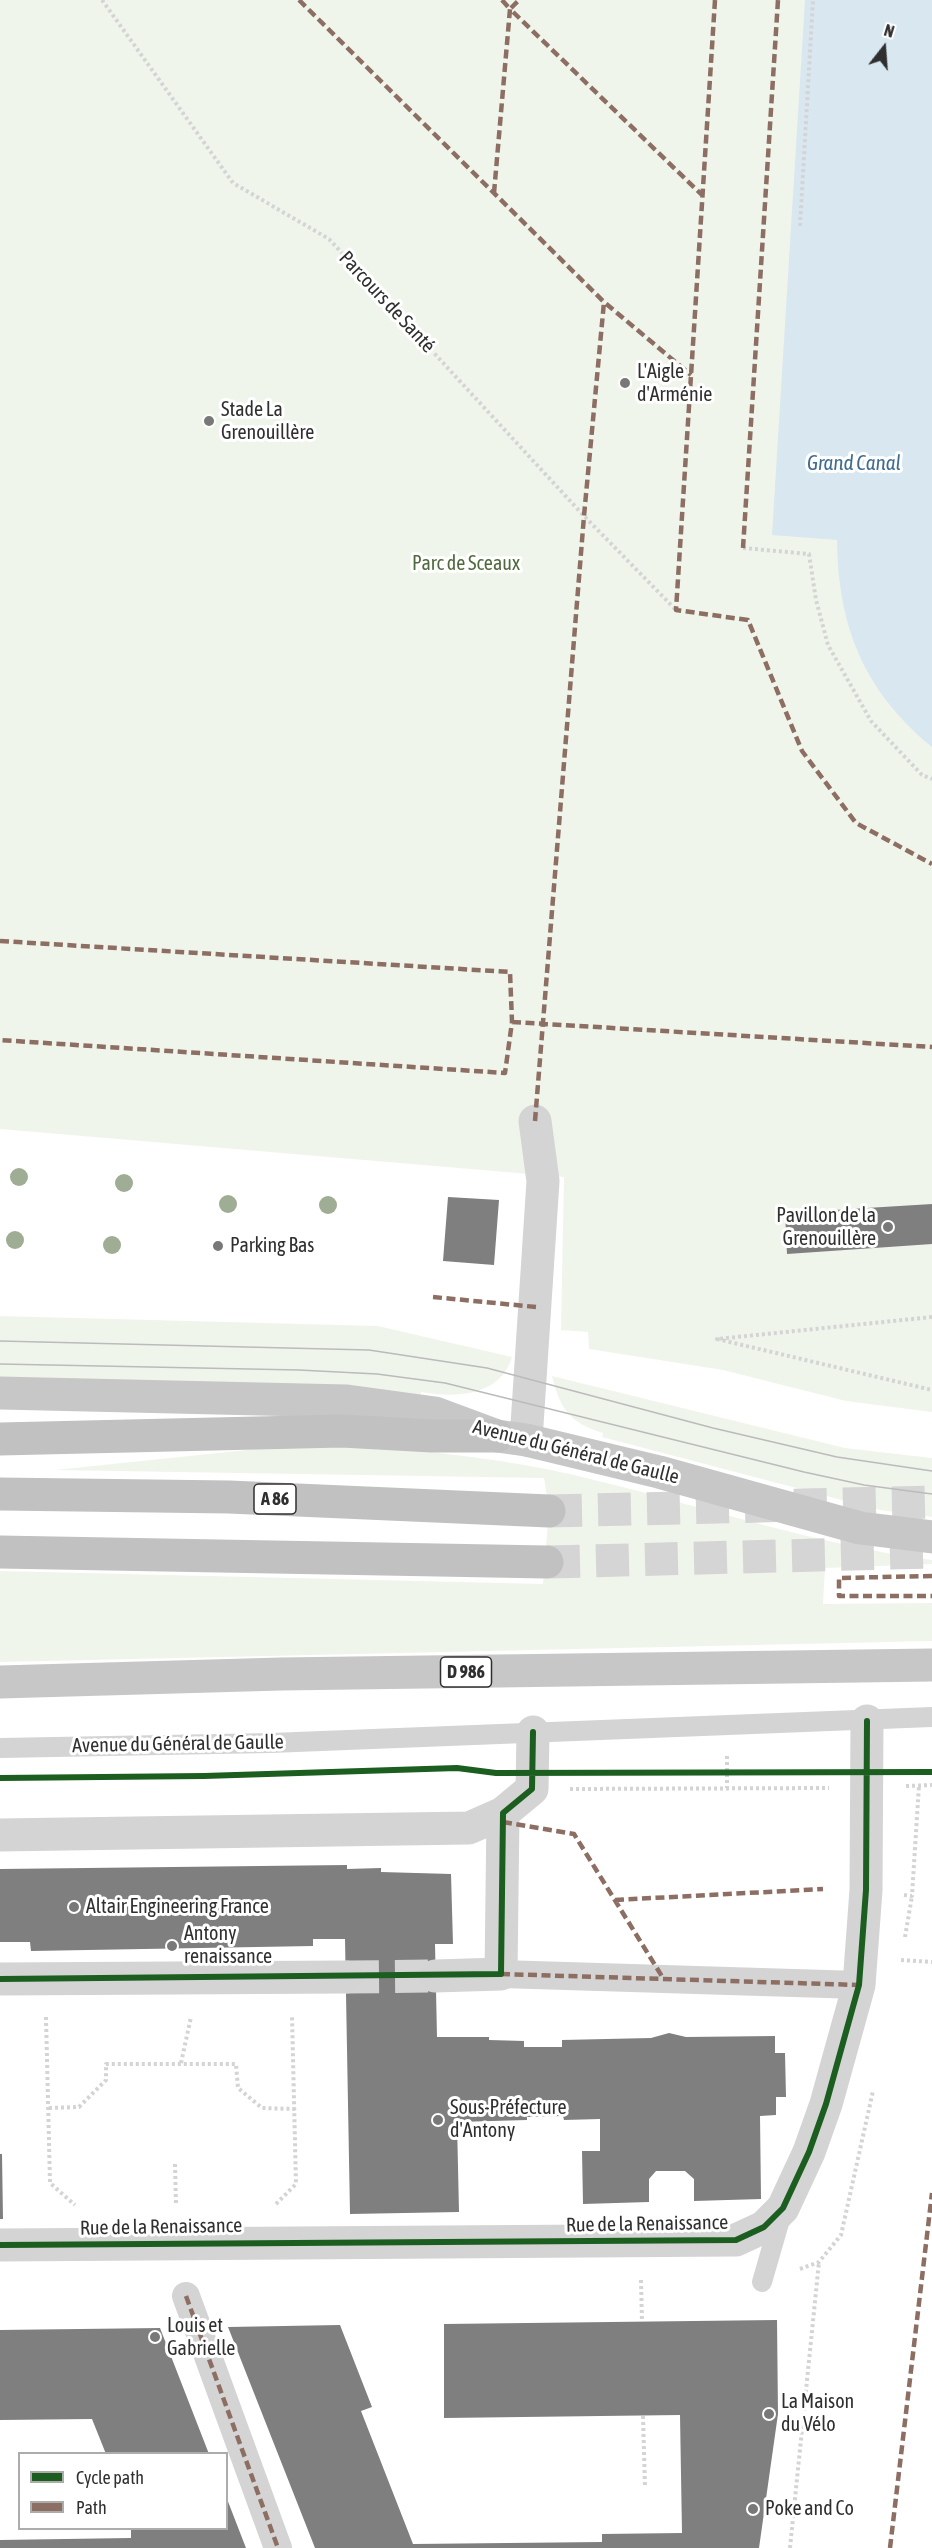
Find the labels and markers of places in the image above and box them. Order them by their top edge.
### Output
place label: L'Aigle d'Arménie [637,360,712,407]
marker: L'Aigle d'Arménie [618,376,632,390]
place label: Stade La Grenouillère [221,398,314,445]
marker: Stade La Grenouillère [202,414,216,428]
place label: Pavillon de la Grenouillère [776,1204,876,1251]
marker: Pavillon de la Grenouillère [881,1220,895,1234]
place label: Parking Bas [230,1234,314,1258]
marker: Parking Bas [211,1239,225,1253]
place label: Altair Engineering France [86,1895,269,1919]
marker: Altair Engineering France [67,1900,81,1914]
place label: Antony renaissance [184,1922,272,1969]
marker: Antony renaissance [165,1939,179,1953]
place label: Sous-Préfecture d'Antony [450,2096,567,2143]
marker: Sous-Préfecture d'Antony [431,2113,445,2127]
place label: Louis et Gabrielle [167,2314,235,2361]
marker: Louis et Gabrielle [148,2330,162,2344]
place label: La Maison du Vélo [781,2390,854,2437]
marker: La Maison du Vélo [762,2407,776,2421]
place label: Poke and Co [765,2497,854,2521]
marker: Poke and Co [746,2502,760,2516]

